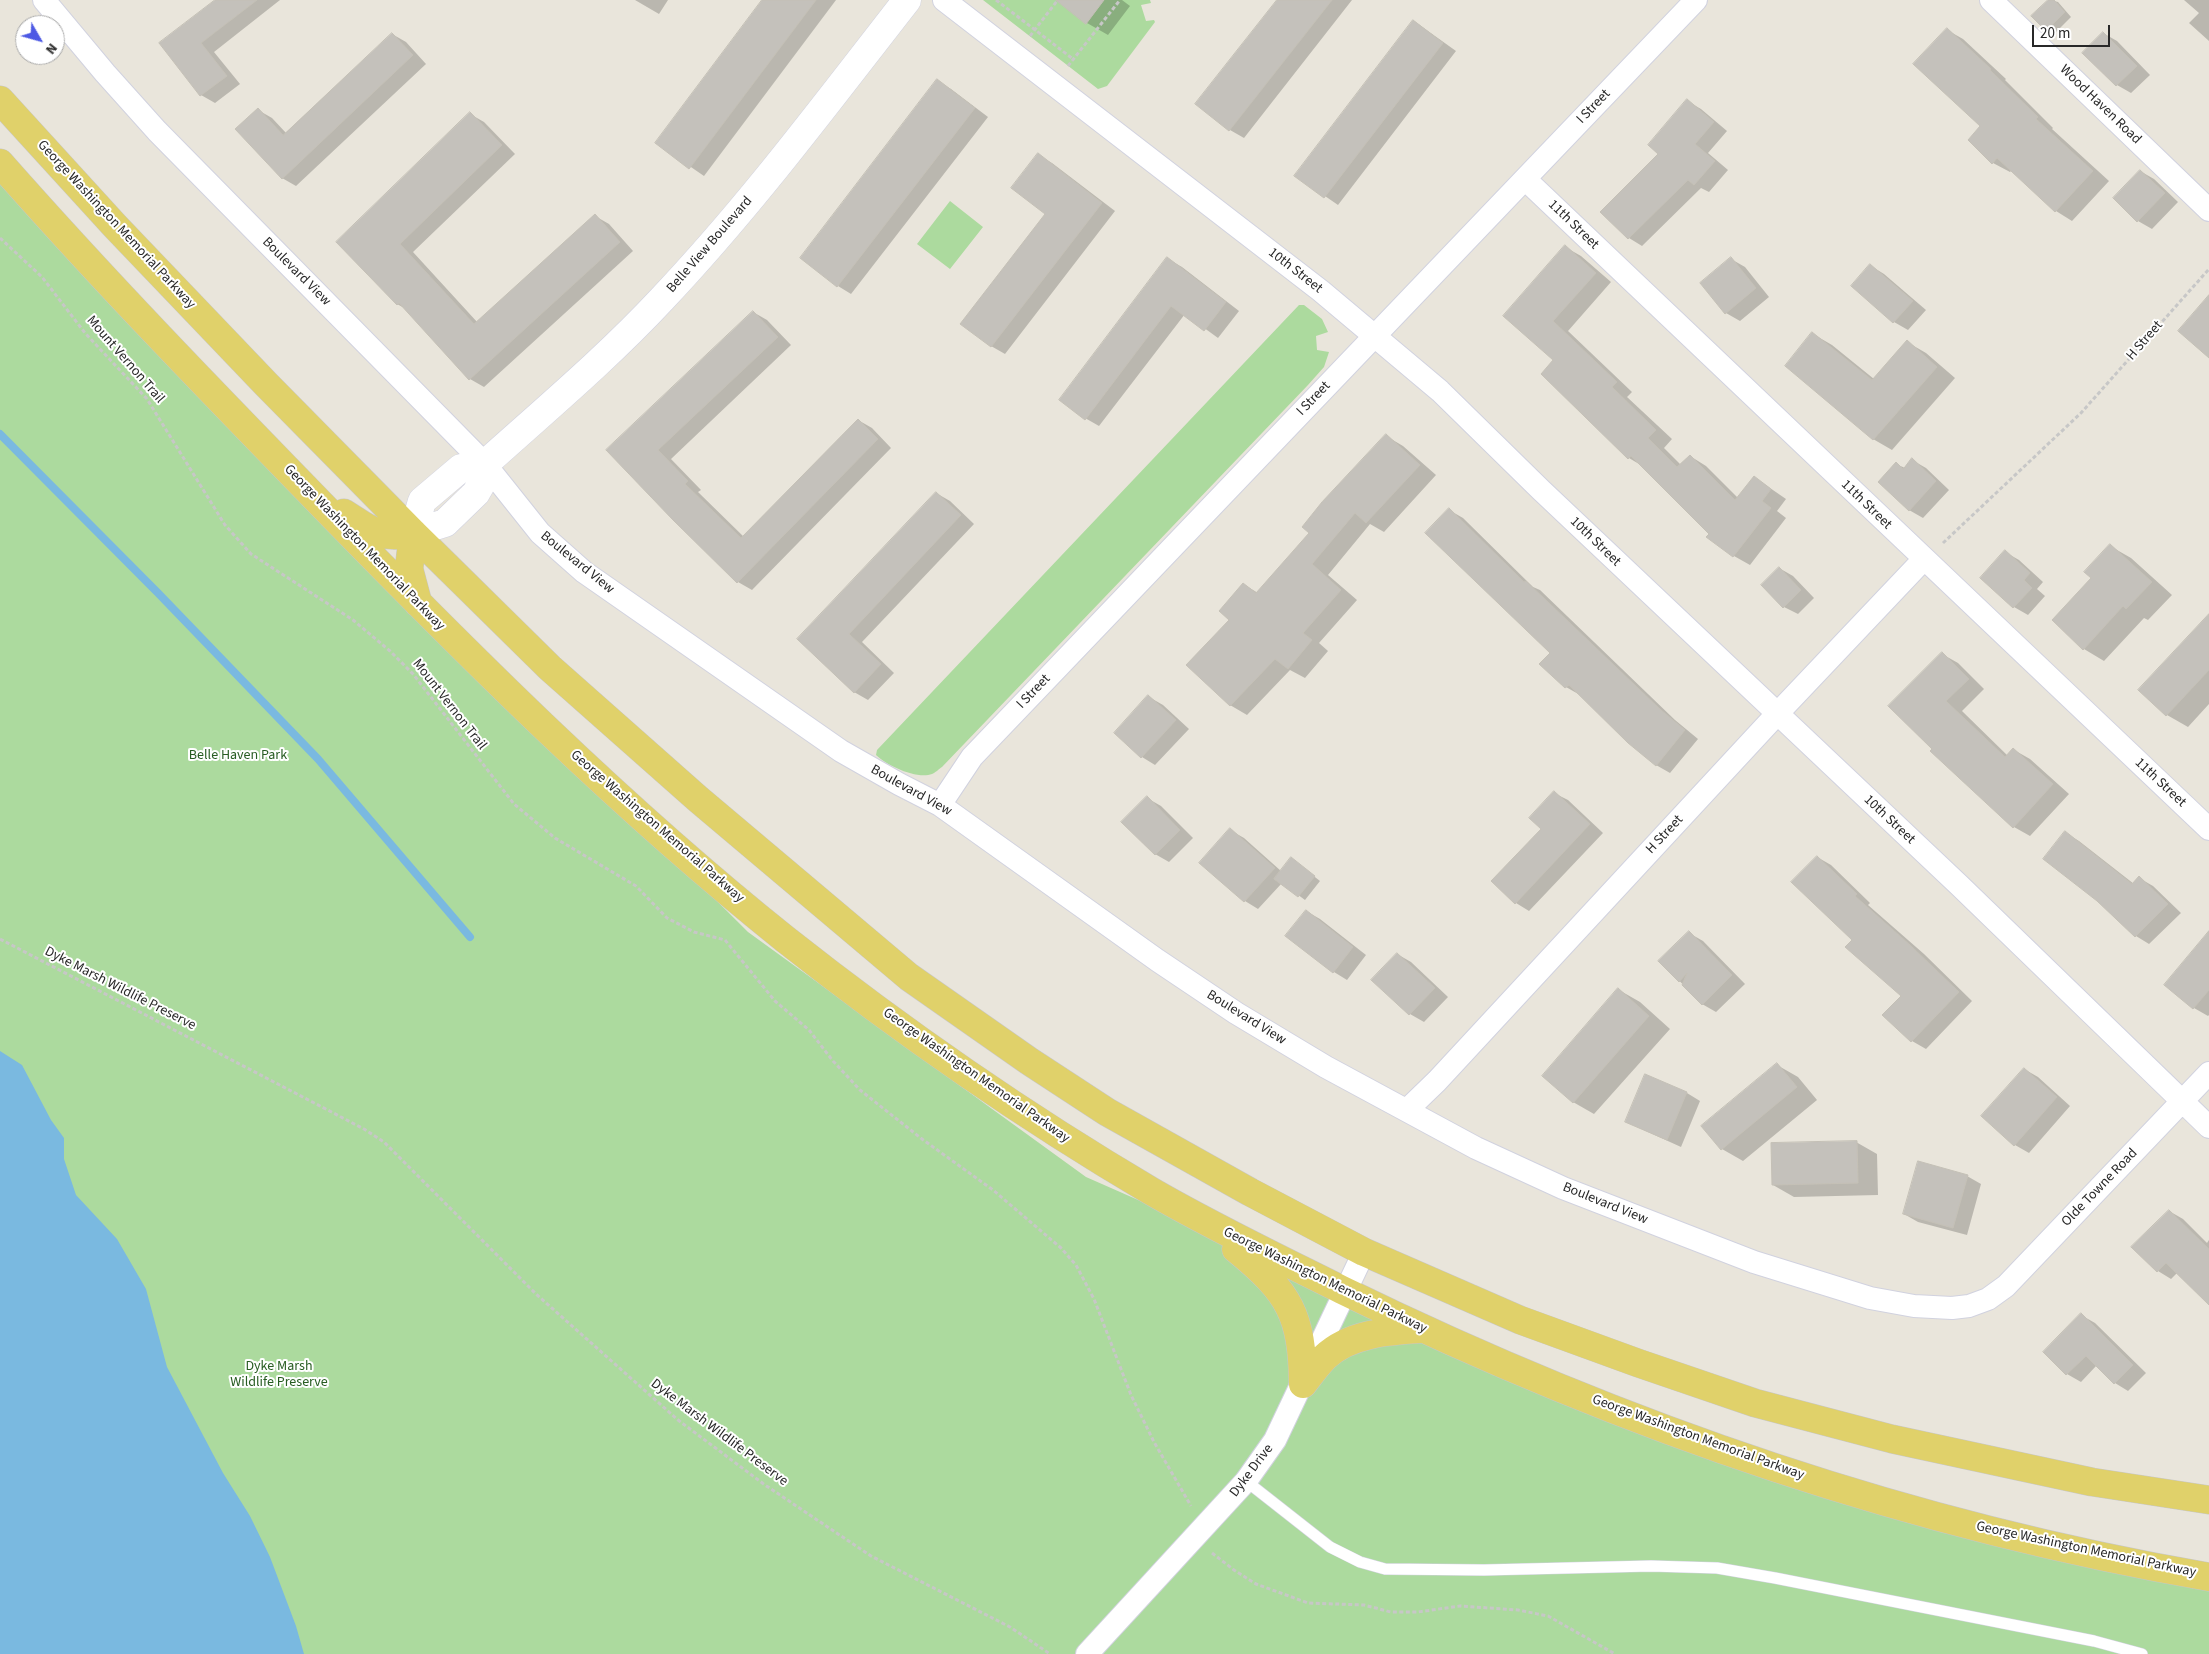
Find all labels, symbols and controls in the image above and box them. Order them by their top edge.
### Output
north arrow [15,15,65,65]
scale bar [2034,15,2112,47]
text: 20 m [2040,23,2070,44]
text: N [40,39,62,58]
street label: Wood Haven Road [2056,62,2144,148]
street label: I Street [1574,86,1614,128]
street label: George Washington Memorial Parkway [33,137,199,313]
street label: Belle View Boulevard [664,193,756,297]
street label: 11th Street [1544,197,1602,253]
street label: Boulevard View [258,234,334,310]
street label: 10th Street [1265,245,1325,297]
street label: Mount Vernon Trail [82,313,168,407]
street label: H Street [2123,318,2167,364]
street label: I Street [1294,378,1334,420]
street label: George Washington Memorial Parkway [280,461,448,635]
street label: 11th Street [1837,477,1895,533]
street label: 10th Street [1566,514,1624,570]
street label: Boulevard View [537,528,617,598]
street label: Mount Vernon Trail [408,656,490,754]
street label: I Street [1014,671,1054,713]
street label: George Washington Memorial Parkway [567,747,747,907]
park label: Belle Haven Park [189,748,287,764]
street label: 11th Street [2131,755,2189,811]
street label: Boulevard View [867,762,955,820]
street label: 10th Street [1860,792,1918,848]
street label: H Street [1643,812,1687,858]
street label: Dyke Marsh Wildlife Preserve [42,944,198,1034]
street label: Boulevard View [1203,987,1289,1049]
street label: George Washington Memorial Parkway [879,1005,1073,1147]
street label: Olde Towne Road [2059,1145,2141,1231]
street label: Boulevard View [1560,1179,1650,1229]
street label: George Washington Memorial Parkway [1221,1224,1429,1338]
park label: Dyke Marsh Wildlife Preserve [230,1359,328,1391]
street label: Dyke Marsh Wildlife Preserve [647,1376,791,1490]
street label: George Washington Memorial Parkway [1590,1392,1806,1484]
street label: Dyke Drive [1227,1441,1277,1501]
street label: George Washington Memorial Parkway [1975,1518,2197,1582]

